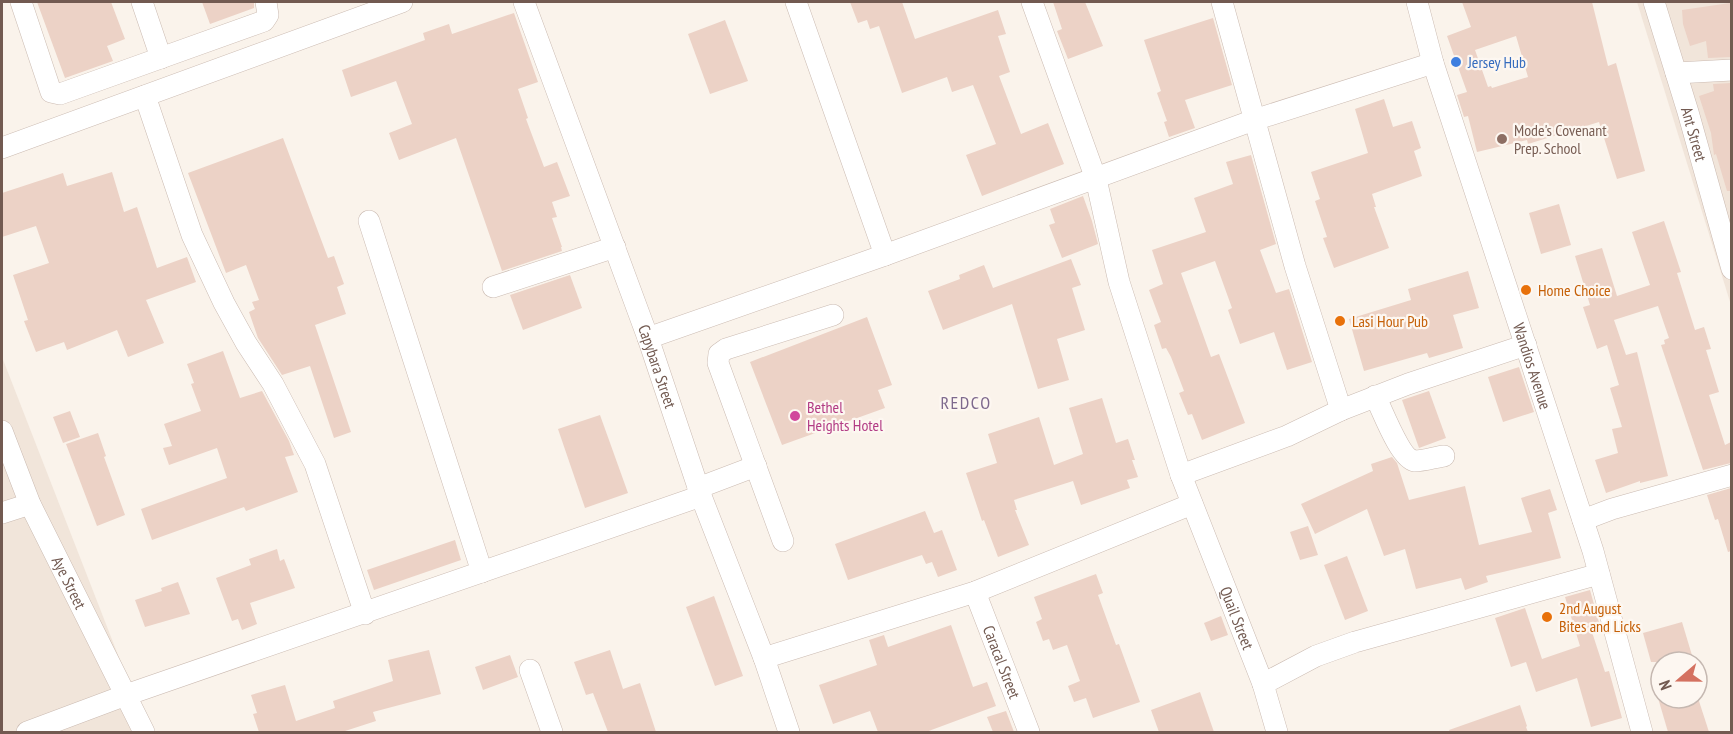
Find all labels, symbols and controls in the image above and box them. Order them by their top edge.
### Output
place label: Jersey Hub [1467,52,1526,72]
marker: Jersey Hub [1449,55,1463,69]
street label: Ant Street [1677,104,1711,164]
place label: Mode's Covenant Prep. School [1514,120,1607,158]
marker: Mode's Covenant Prep. School [1495,132,1509,146]
place label: Home Choice [1538,280,1611,300]
marker: Home Choice [1519,283,1533,297]
place label: Lasi Hour Pub [1352,311,1428,331]
marker: Lasi Hour Pub [1333,314,1347,328]
street label: Wandios Avenue [1509,320,1556,412]
street label: Capybara Street [634,322,681,411]
district label: REDCO [940,391,992,414]
place label: Bethel Heights Hotel [807,397,883,435]
marker: Bethel Heights Hotel [788,409,802,423]
street label: Aye Street [48,553,91,613]
street label: Quail Street [1216,584,1259,653]
place label: 2nd August Bites and Licks [1559,598,1641,636]
marker: 2nd August Bites and Licks [1540,610,1554,624]
street label: Caracal Street [979,623,1025,702]
north arrow [1649,650,1709,710]
text: N [1654,678,1676,693]

